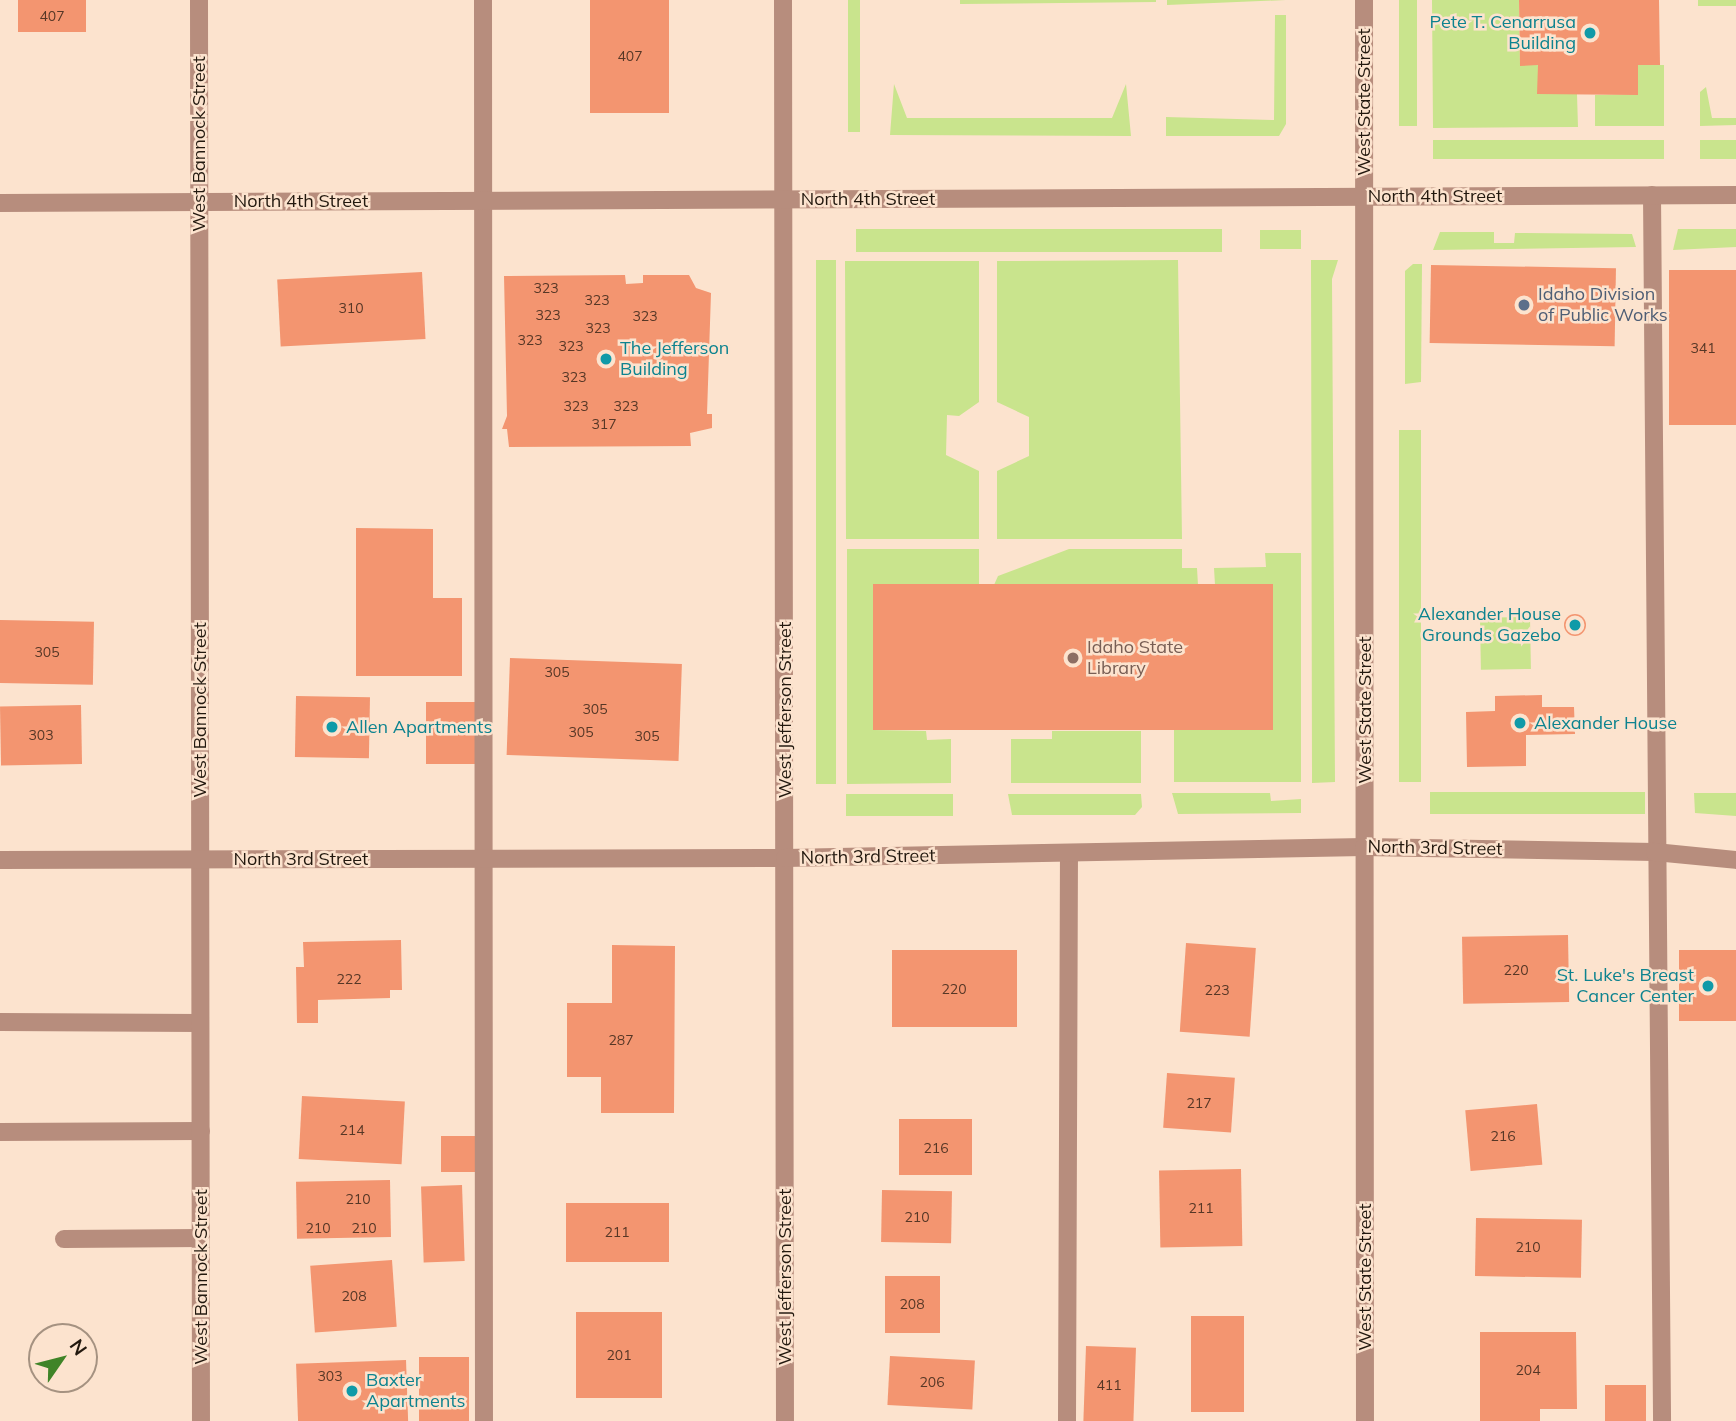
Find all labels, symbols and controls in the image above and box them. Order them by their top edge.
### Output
house number: 407 [39,8,65,24]
place label: Pete T. Cenarrusa Building [1430,12,1576,54]
marker: Pete T. Cenarrusa Building [1582,25,1598,41]
street label: West State Street [1353,28,1375,176]
house number: 407 [617,48,643,64]
street label: West Bannock Street [188,56,210,232]
street label: North 4th Street [1368,185,1502,207]
street label: North 4th Street [801,188,935,210]
street label: North 4th Street [234,190,368,212]
house number: 323 [533,280,559,296]
place label: Idaho Division of Public Works [1538,284,1668,326]
house number: 323 [584,292,610,308]
marker: Idaho Division of Public Works [1516,297,1532,313]
house number: 310 [338,300,364,316]
house number: 323 [535,307,561,323]
house number: 323 [632,308,658,324]
house number: 323 [585,320,611,336]
house number: 323 [517,332,543,348]
house number: 323 [558,338,584,354]
place label: The Jefferson Building [620,338,729,380]
house number: 341 [1690,340,1716,356]
marker: The Jefferson Building [598,351,614,367]
house number: 323 [561,369,587,385]
house number: 323 [563,398,589,414]
house number: 323 [613,398,639,414]
house number: 317 [591,416,617,432]
place label: Alexander House Grounds Gazebo [1418,604,1561,646]
marker: Alexander House Grounds Gazebo [1567,617,1583,633]
street label: West Bannock Street [189,622,211,798]
street label: West Jefferson Street [774,622,796,798]
street label: West State Street [1354,636,1376,784]
place label: Idaho State Library [1087,637,1183,680]
house number: 305 [34,644,60,660]
marker: Idaho State Library [1065,650,1081,666]
house number: 305 [544,664,570,680]
house number: 305 [582,701,608,717]
place label: Alexander House [1534,712,1677,734]
marker: Alexander House [1512,715,1528,731]
place label: Allen Apartments [346,716,492,738]
marker: Allen Apartments [324,719,340,735]
house number: 305 [568,724,594,740]
house number: 303 [28,727,54,743]
house number: 305 [634,728,660,744]
street label: North 3rd Street [1367,836,1503,860]
street label: North 3rd Street [800,845,936,869]
street label: North 3rd Street [234,848,368,870]
house number: 220 [1503,962,1529,978]
place label: St. Luke's Breast Cancer Center [1557,965,1694,1007]
house number: 222 [336,971,362,987]
marker: St. Luke's Breast Cancer Center [1700,978,1716,994]
house number: 220 [941,981,967,997]
house number: 223 [1204,982,1230,998]
house number: 287 [608,1032,634,1048]
house number: 217 [1186,1095,1212,1111]
house number: 214 [339,1122,365,1138]
house number: 216 [1490,1128,1516,1144]
house number: 216 [923,1140,949,1156]
street label: West Bannock Street [190,1189,212,1365]
street label: West Jefferson Street [774,1189,796,1365]
house number: 210 [345,1191,371,1207]
house number: 211 [1188,1200,1214,1216]
street label: West State Street [1354,1203,1376,1351]
house number: 210 [904,1209,930,1225]
house number: 210 [305,1220,331,1236]
house number: 210 [351,1220,377,1236]
house number: 211 [604,1224,630,1240]
house number: 210 [1515,1239,1541,1255]
house number: 208 [341,1288,367,1304]
house number: 208 [899,1296,925,1312]
north arrow [28,1323,98,1393]
text: N [65,1334,93,1360]
house number: 201 [606,1347,632,1363]
house number: 204 [1515,1362,1541,1378]
house number: 303 [317,1368,343,1384]
place label: Baxter Apartments [366,1370,466,1412]
house number: 206 [919,1374,945,1390]
house number: 411 [1096,1377,1122,1393]
marker: Baxter Apartments [344,1383,360,1399]

